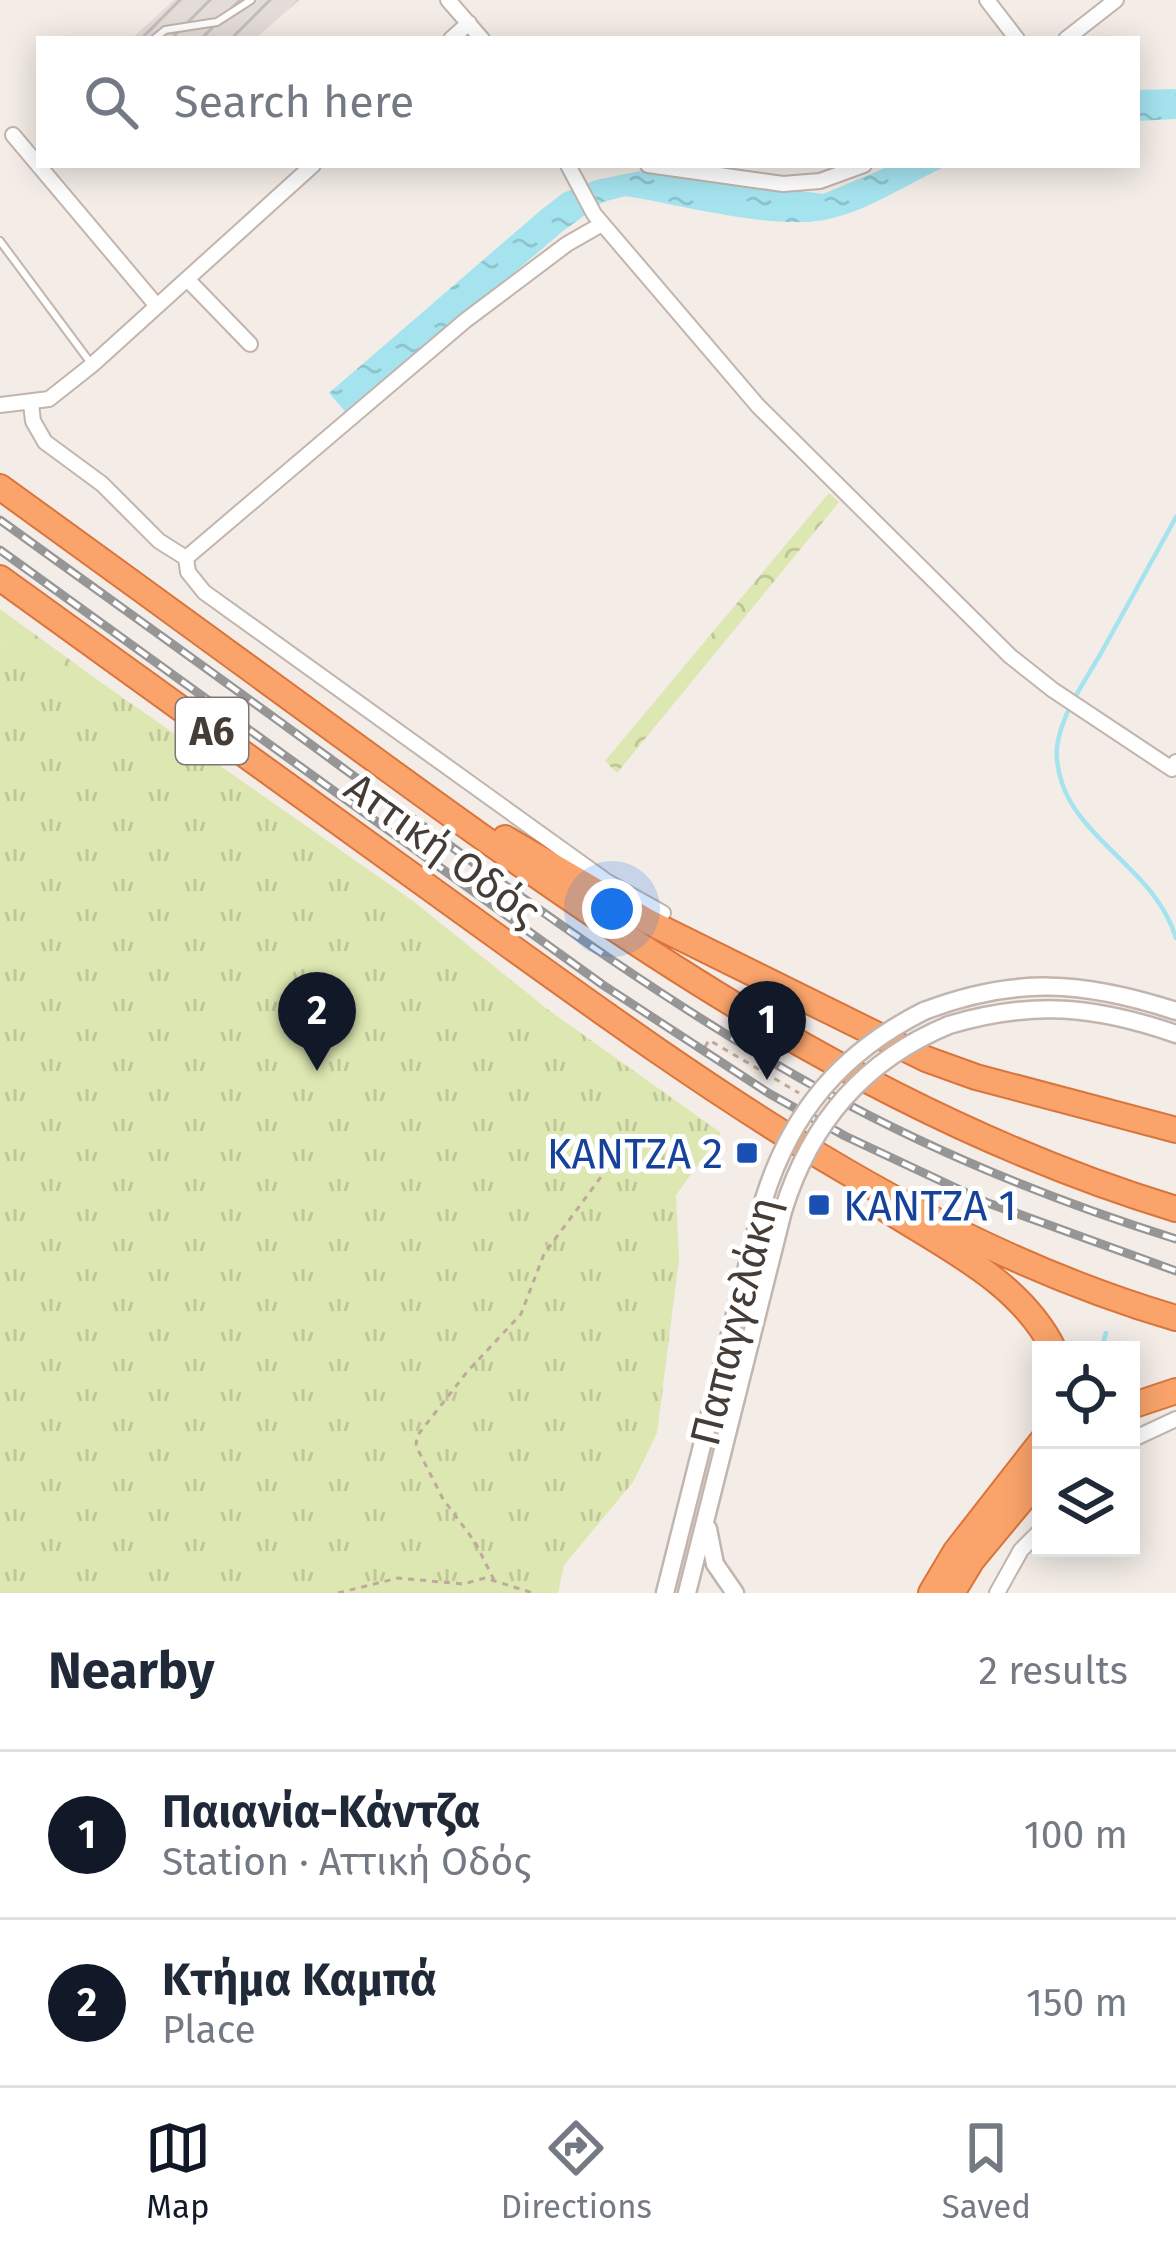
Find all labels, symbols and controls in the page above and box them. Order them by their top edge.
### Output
search box [36,36,1140,168]
icon: search [78,69,144,135]
text: Search here [174,75,414,129]
road number: Α6 [176,698,248,764]
street label: Αττική Οδός [335,762,550,937]
your location [582,879,642,939]
pin: 2 [278,972,356,1071]
pin: 1 [728,981,806,1080]
place label: ΚΑΝΤΖΑ 2 [547,1129,723,1179]
marker: ΚΑΝΤΖΑ 2 [734,1140,760,1166]
place label: ΚΑΝΤΖΑ 1 [843,1181,1017,1231]
street label: Παπαγγελάκη [680,1192,790,1451]
marker: ΚΑΝΤΖΑ 1 [806,1192,832,1218]
map controls [1032,1341,1140,1557]
button: locate [1032,1341,1140,1449]
button: layers [1032,1449,1140,1557]
text: Nearby [48,1640,214,1702]
text: 2 results [979,1648,1128,1694]
text: Παιανία-Κάντζα [162,1785,481,1839]
text: 1 [78,1812,96,1858]
text: 100 m [1024,1812,1128,1858]
text: Station · Αττική Οδός [162,1839,532,1885]
text: Kτήμα Καμπά [162,1953,437,2007]
text: 2 [77,1980,97,2026]
text: 150 m [1026,1980,1128,2026]
text: Place [162,2007,256,2053]
tab: Map [145,2115,211,2227]
tab: Directions [501,2115,652,2227]
tab: Saved [942,2115,1031,2227]

